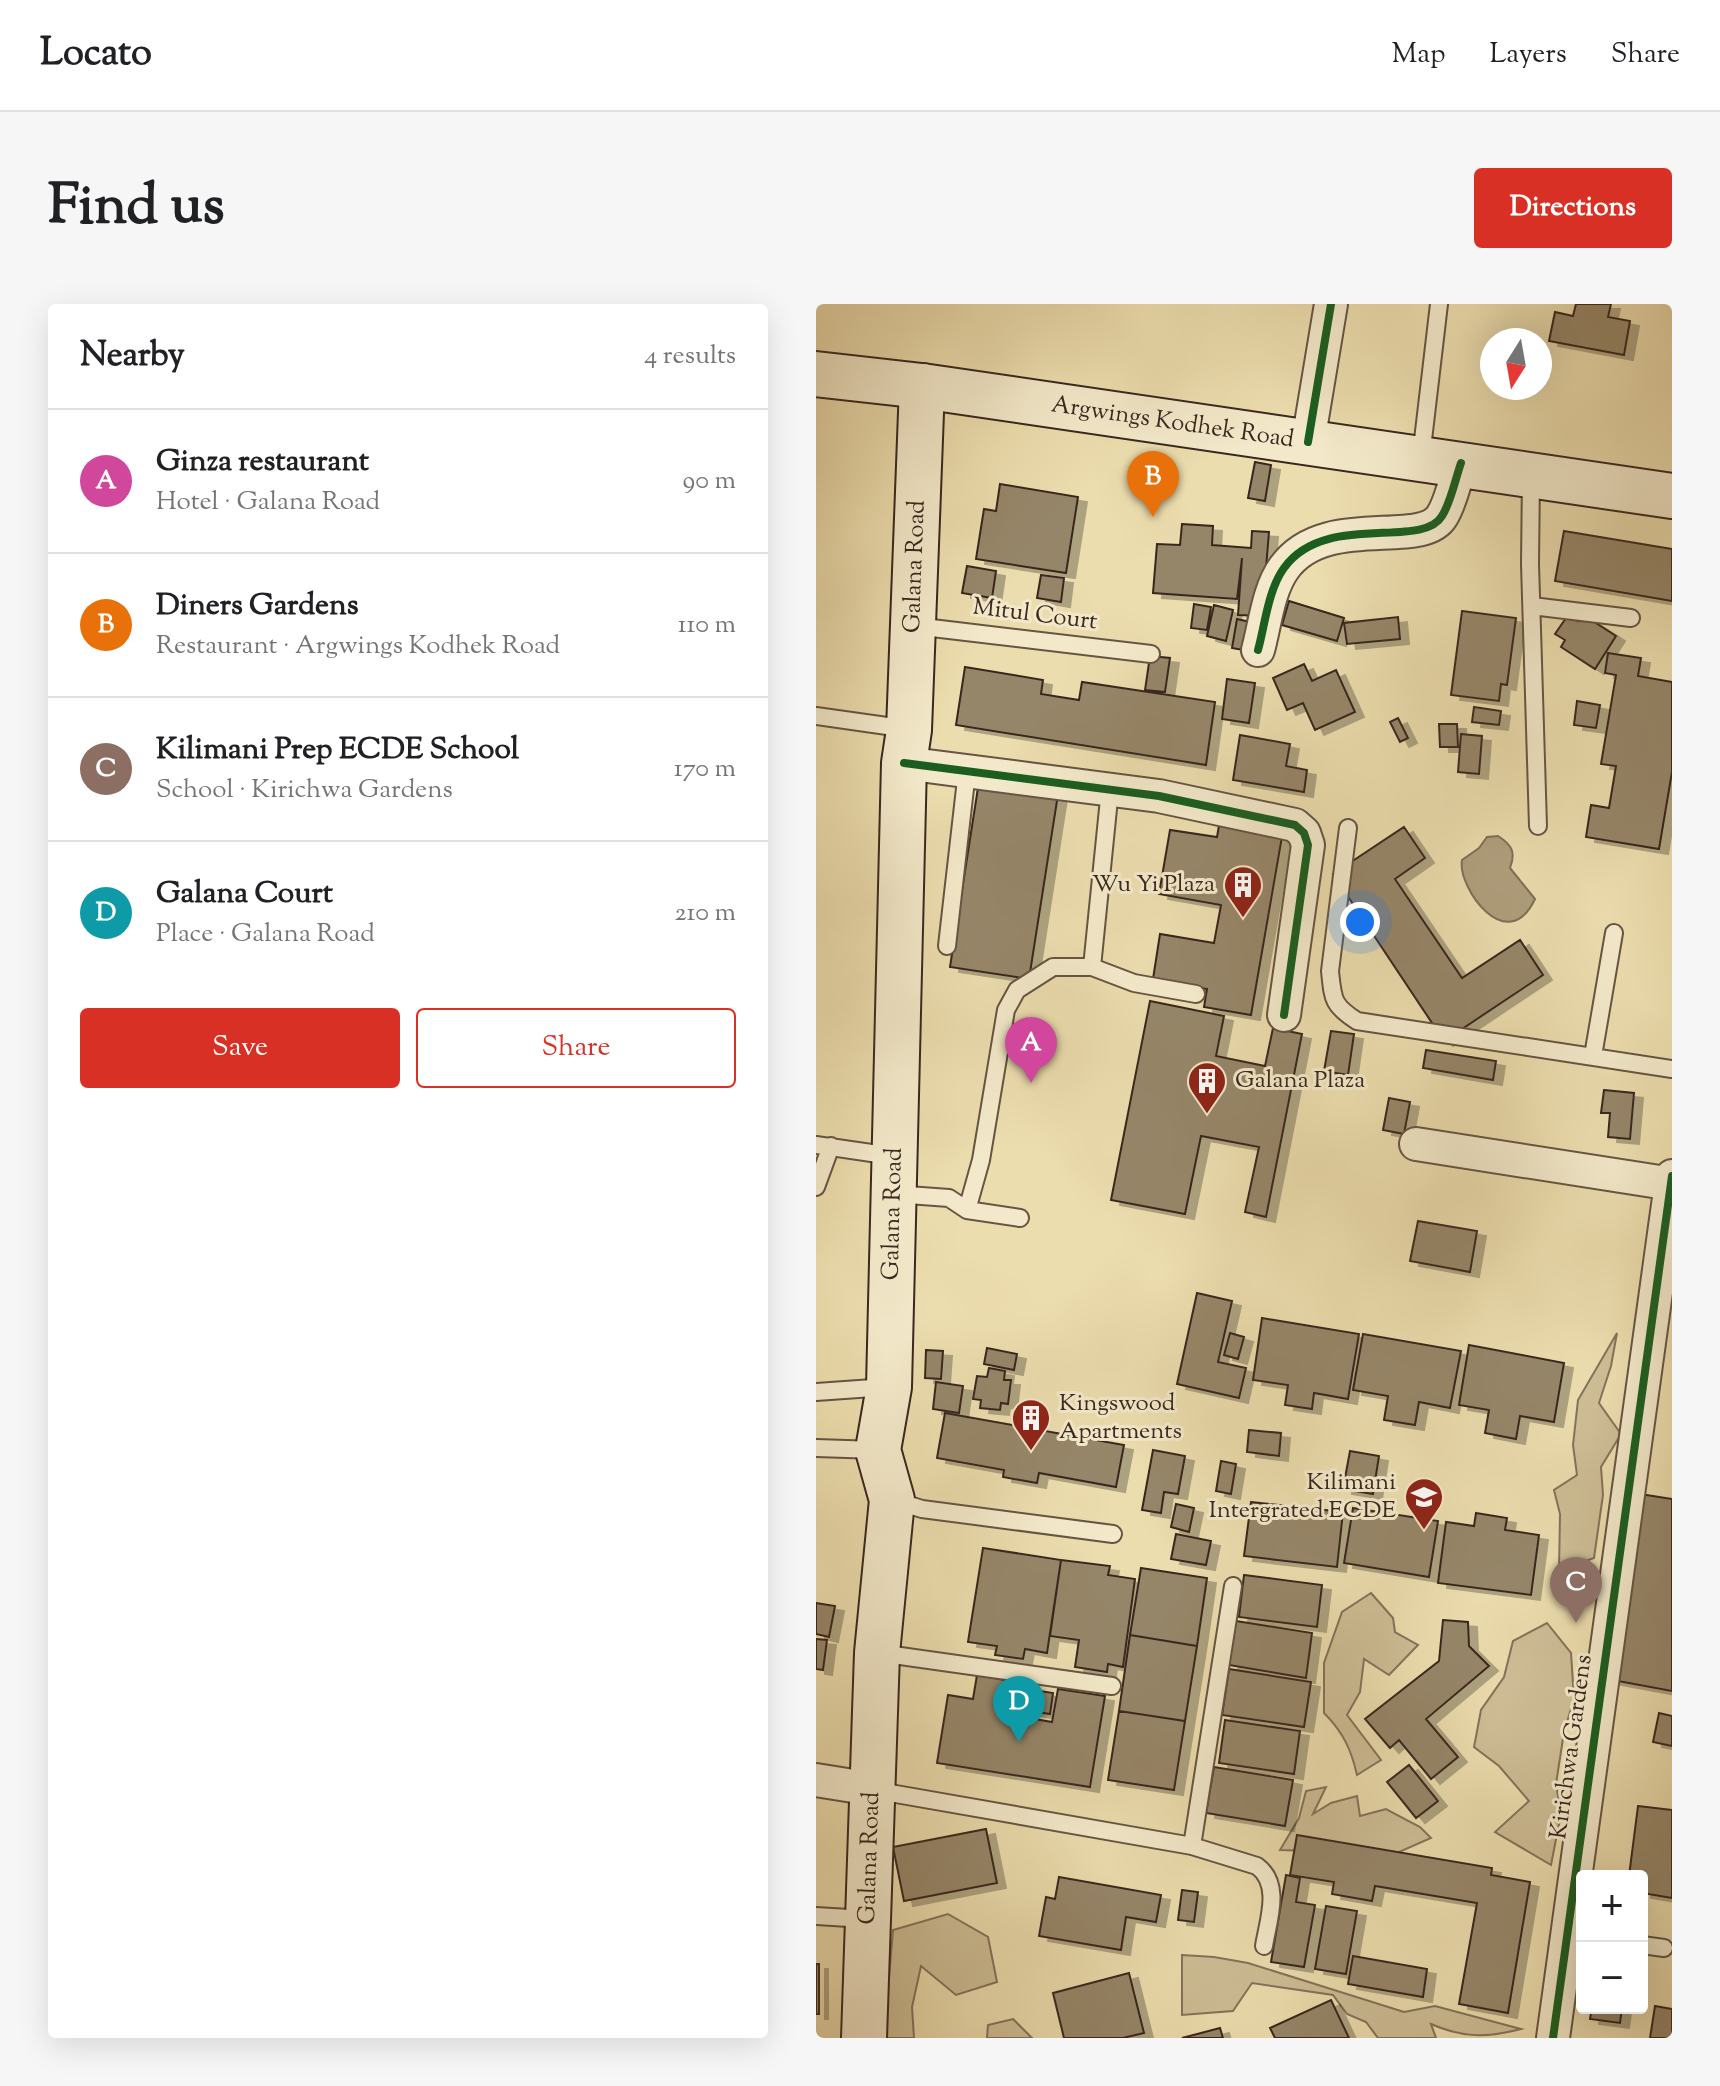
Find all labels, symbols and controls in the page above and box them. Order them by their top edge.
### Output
text: Locato [40,28,152,82]
text: Map [1392,35,1445,75]
text: Layers [1489,35,1567,75]
text: Share [1611,35,1680,75]
text: Find us [48,168,224,249]
button: Directions [1474,168,1672,248]
north arrow [1480,328,1552,400]
text: Nearby [80,332,185,381]
text: 4 results [644,338,736,375]
street label: Argwings Kodhek Road [1049,388,1297,457]
text: Ginza restaurant [156,441,369,484]
pin: B [1127,451,1179,517]
text: A [95,463,117,500]
text: 90 m [683,463,736,500]
text: Hotel · Galana Road [156,484,380,521]
street label: Galana Road [896,499,935,634]
text: Diners Gardens [156,585,358,628]
street label: Mitul Court [971,590,1099,640]
text: B [98,607,114,644]
text: 110 m [678,607,736,644]
text: Restaurant · Argwings Kodhek Road [156,628,560,665]
text: Kilimani Prep ECDE School [156,729,519,772]
text: C [96,751,116,788]
text: 170 m [674,751,736,788]
text: School · Kirichwa Gardens [156,772,453,809]
building icon: Wu Yi Plaza [1222,864,1264,919]
place label: Wu Yi Plaza [1092,868,1215,902]
text: Galana Court [156,873,333,916]
text: D [96,895,116,932]
text: 210 m [674,895,736,932]
your location [1340,902,1380,942]
text: Place · Galana Road [156,916,375,953]
button: Save [80,1008,400,1088]
button: Share [416,1008,736,1088]
pin: A [1005,1017,1057,1083]
building icon: Galana Plaza [1186,1060,1228,1115]
place label: Galana Plaza [1235,1064,1365,1098]
street label: Galana Road [875,1147,912,1281]
place label: Kingswood Apartments [1059,1387,1182,1449]
building icon: Kingswood Apartments [1010,1397,1052,1452]
place label: Kilimani Intergrated ECDE [1209,1466,1396,1528]
school or university icon: Kilimani Intergrated ECDE [1403,1476,1445,1531]
pin: C [1550,1557,1602,1623]
street label: Kirichwa Gardens [1542,1653,1602,1841]
pin: D [993,1676,1045,1742]
street label: Galana Road [851,1791,889,1925]
map controls [1576,1870,1648,2014]
button: + [1576,1870,1648,1942]
button: − [1576,1942,1648,2014]

